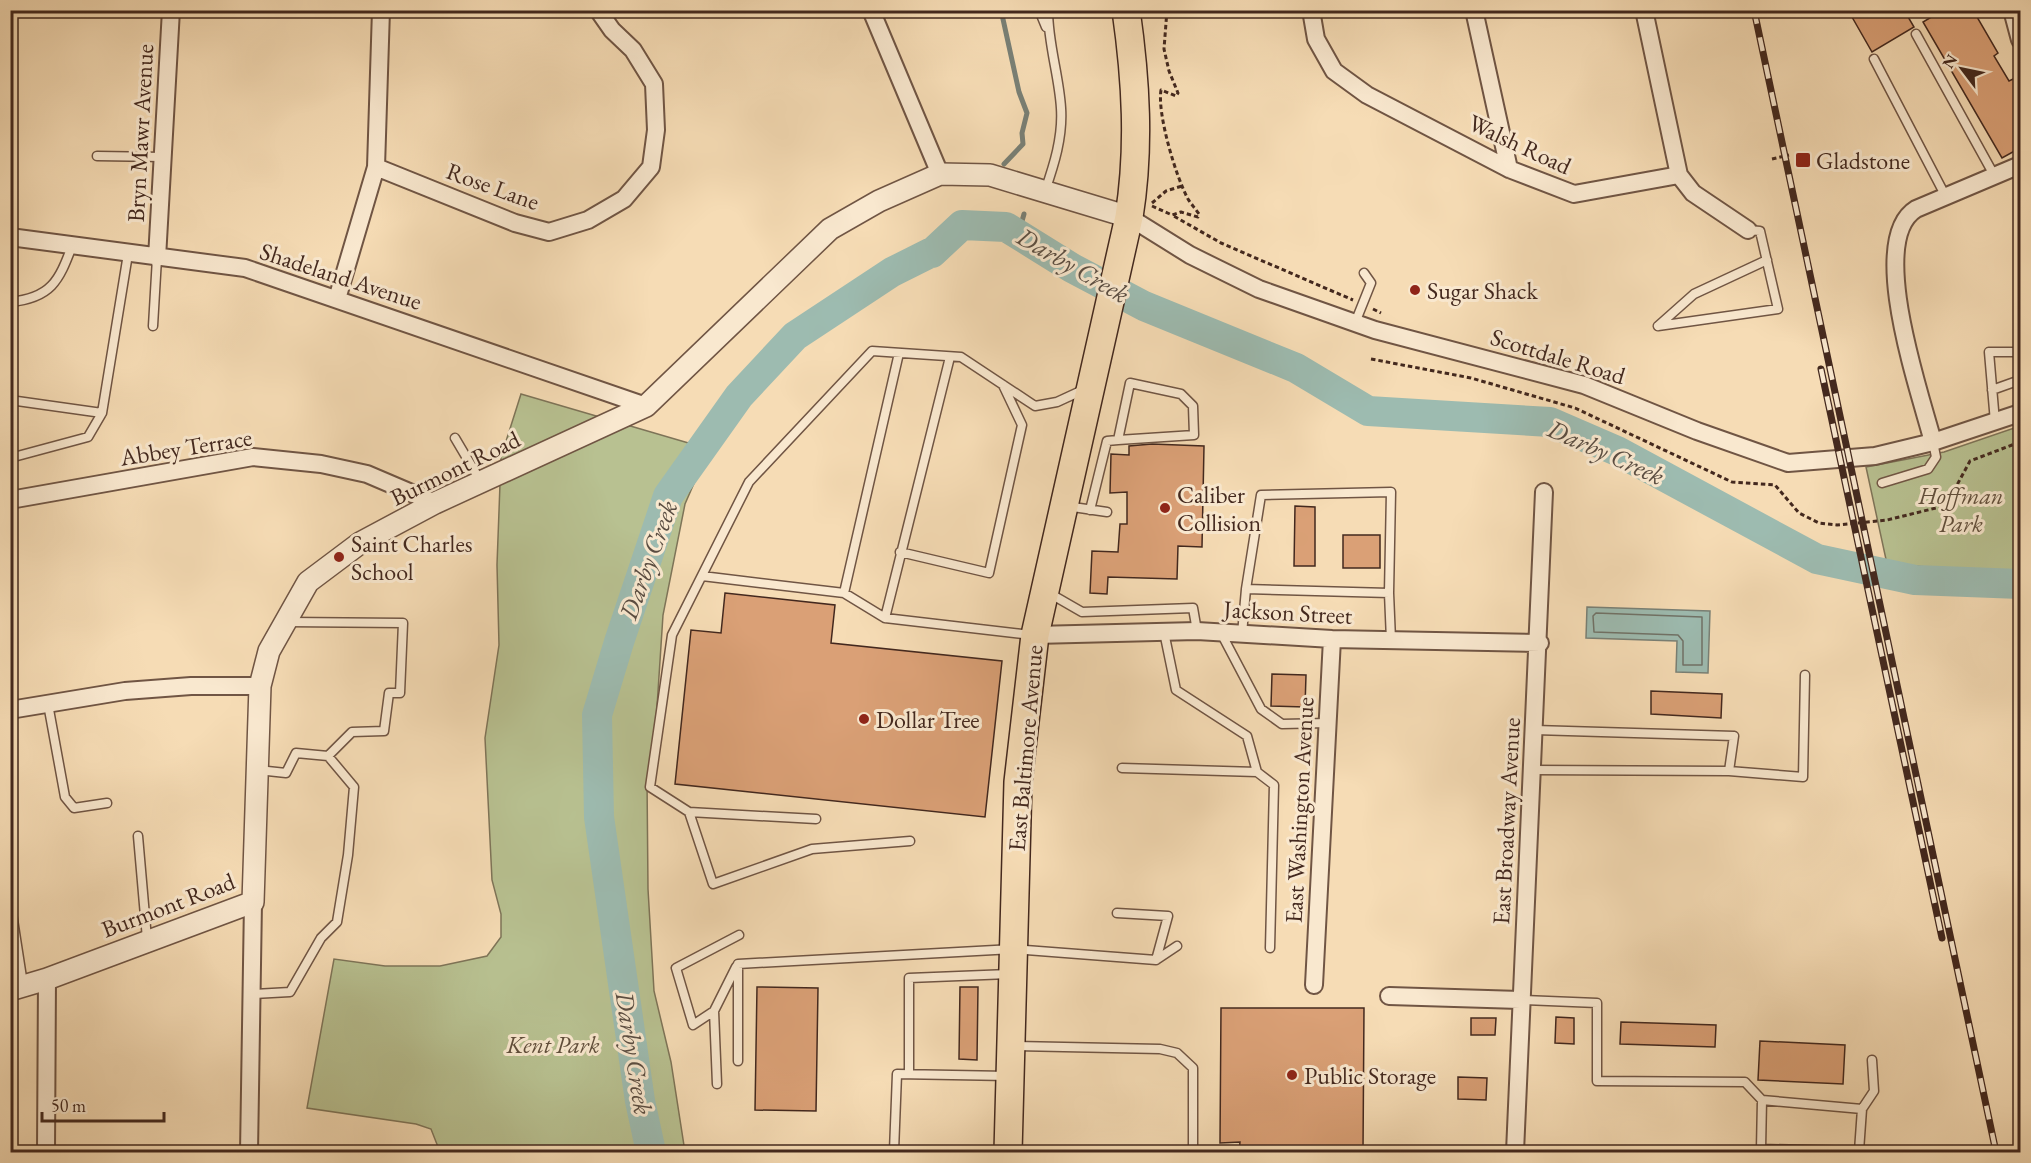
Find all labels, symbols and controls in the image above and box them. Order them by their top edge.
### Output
north arrow [1932,39,1992,99]
street label: Bryn Mawr Avenue [120,43,160,223]
text: N [1937,50,1962,72]
street label: Walsh Road [1464,107,1577,182]
place label: Gladstone [1816,145,1910,176]
marker: Gladstone [1794,151,1812,169]
street label: Rose Lane [442,155,544,217]
water label: Darby Creek [1010,219,1135,311]
street label: Shadeland Avenue [256,235,426,317]
place label: Sugar Shack [1427,275,1539,306]
marker: Sugar Shack [1408,283,1422,297]
street label: Scottdale Road [1487,321,1630,391]
water label: Darby Creek [1541,411,1670,493]
street label: Abbey Terrace [117,421,254,473]
street label: Burmont Road [385,423,526,513]
place label: Caliber Collision [1177,479,1261,538]
park label: Hoffman Park [1918,480,2003,539]
water label: Darby Creek [610,496,685,625]
marker: Caliber Collision [1158,501,1172,515]
place label: Saint Charles School [351,528,473,587]
marker: Saint Charles School [332,550,346,564]
street label: Jackson Street [1221,593,1353,631]
street label: East Baltimore Avenue [1001,644,1049,852]
street label: East Washington Avenue [1278,696,1320,924]
place label: Dollar Tree [876,704,980,735]
marker: Dollar Tree [857,712,871,726]
street label: East Broadway Avenue [1485,717,1527,925]
street label: Burmont Road [97,865,240,945]
water label: Darby Creek [607,988,661,1117]
park label: Kent Park [505,1029,600,1060]
place label: Public Storage [1304,1060,1436,1091]
marker: Public Storage [1285,1068,1299,1082]
scale bar [42,1085,164,1123]
text: 50 m [51,1094,86,1117]

